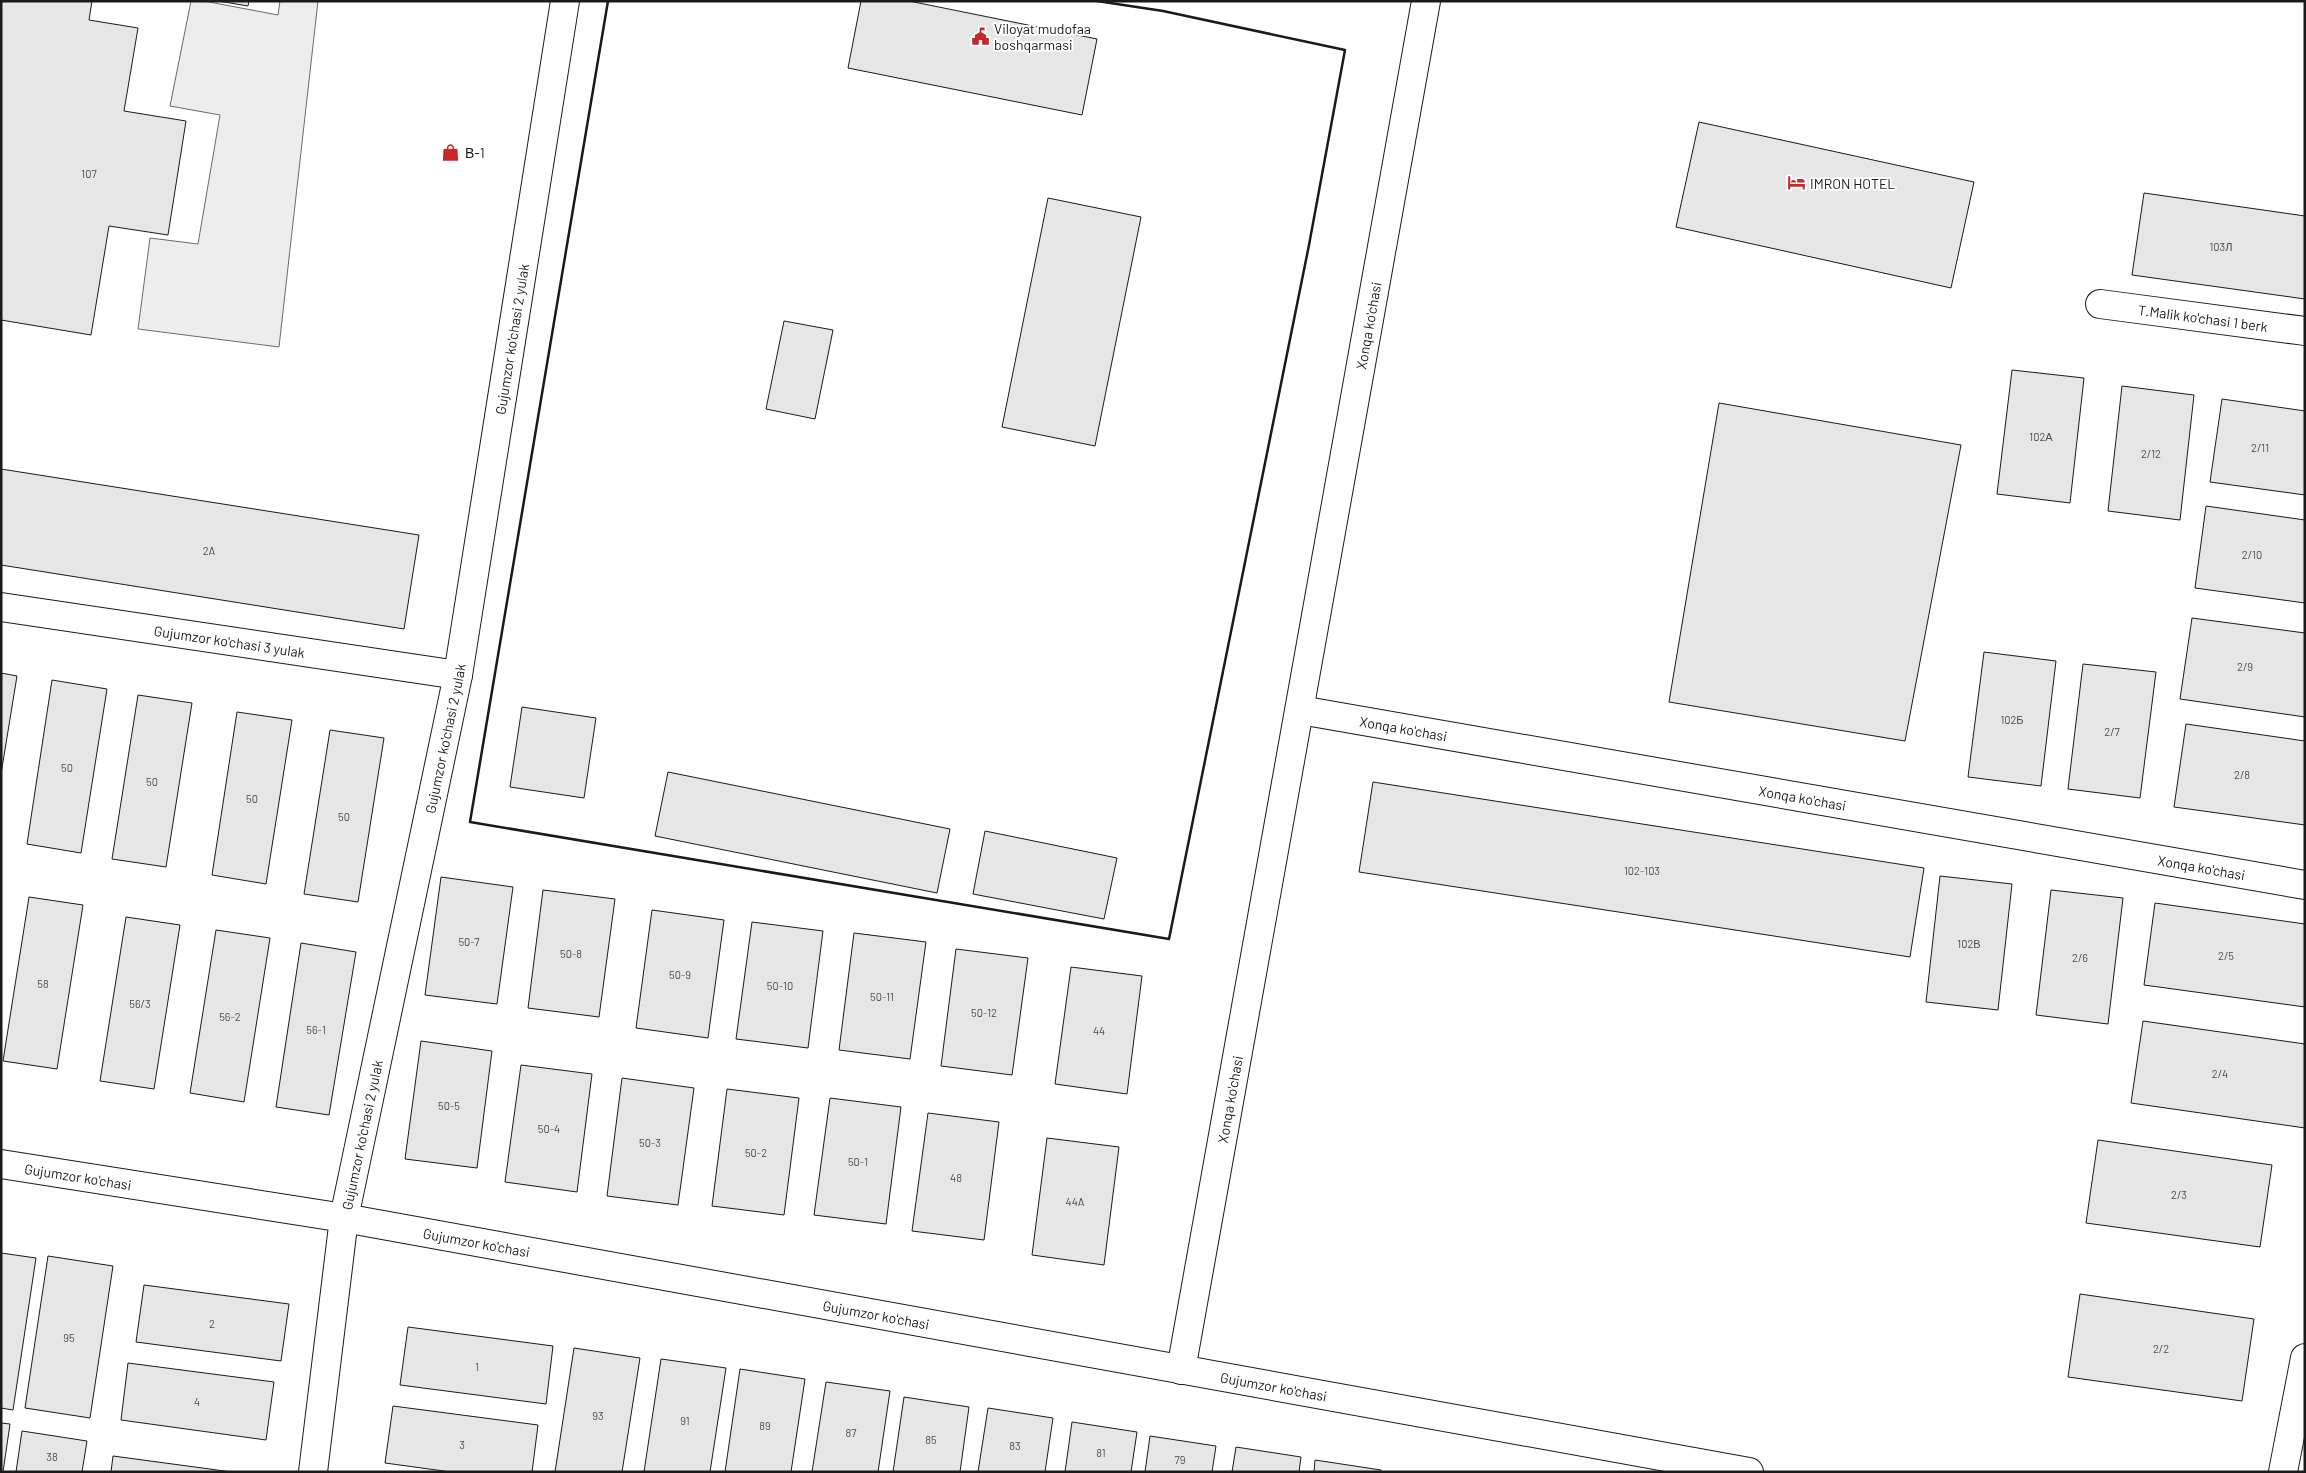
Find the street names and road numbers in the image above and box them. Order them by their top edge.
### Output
street label: Gujumzor ko'chasi 2 yulak [491,262,532,416]
street label: Xonqa ko'chasi [1352,281,1384,371]
street label: T.Malik ko'chasi 1 berk [2137,301,2269,335]
street label: Gujumzor ko'chasi 3 yulak [153,621,306,661]
street label: Gujumzor ko'chasi 2 yulak [421,662,468,815]
street label: Xonqa ko'chasi [1358,712,1449,744]
street label: Xonqa ko'chasi [1757,782,1848,813]
street label: Xonqa ko'chasi [2156,851,2247,883]
street label: Xonqa ko'chasi [1213,1054,1246,1144]
street label: Gujumzor ko'chasi 2 yulak [337,1058,385,1211]
street label: Gujumzor ko'chasi [23,1159,133,1193]
street label: Gujumzor ko'chasi [422,1224,531,1260]
street label: Gujumzor ko'chasi [821,1296,931,1332]
street label: Gujumzor ko'chasi [1219,1368,1328,1404]

